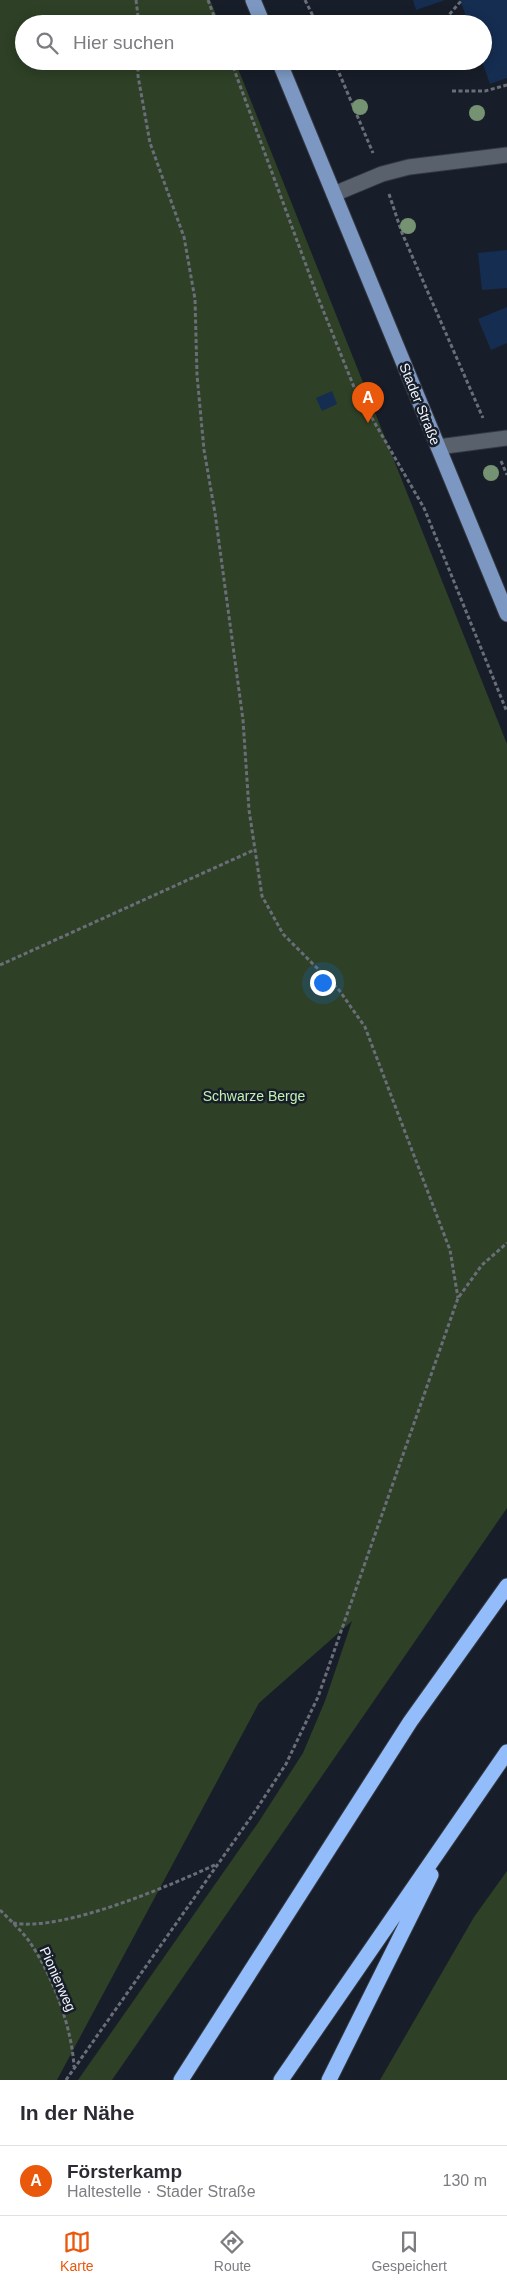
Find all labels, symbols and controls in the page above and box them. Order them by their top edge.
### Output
search box [15,15,492,70]
icon: search [33,29,61,57]
text: Hier suchen [73,32,174,53]
street label: Stader Straße [396,361,444,448]
pin: A [352,382,384,423]
your location [310,970,336,996]
park label: Schwarze Berge [203,1088,306,1104]
street label: Pionierweg [37,1944,79,2014]
text: In der Nähe [20,2101,134,2124]
text: Försterkamp [67,2161,182,2182]
text: A [30,2172,42,2189]
text: 130 m [443,2172,487,2189]
text: Haltestelle · Stader Straße [67,2183,256,2200]
tab: Karte [60,2228,94,2274]
tab: Route [214,2228,251,2274]
tab: Gespeichert [371,2228,447,2274]

